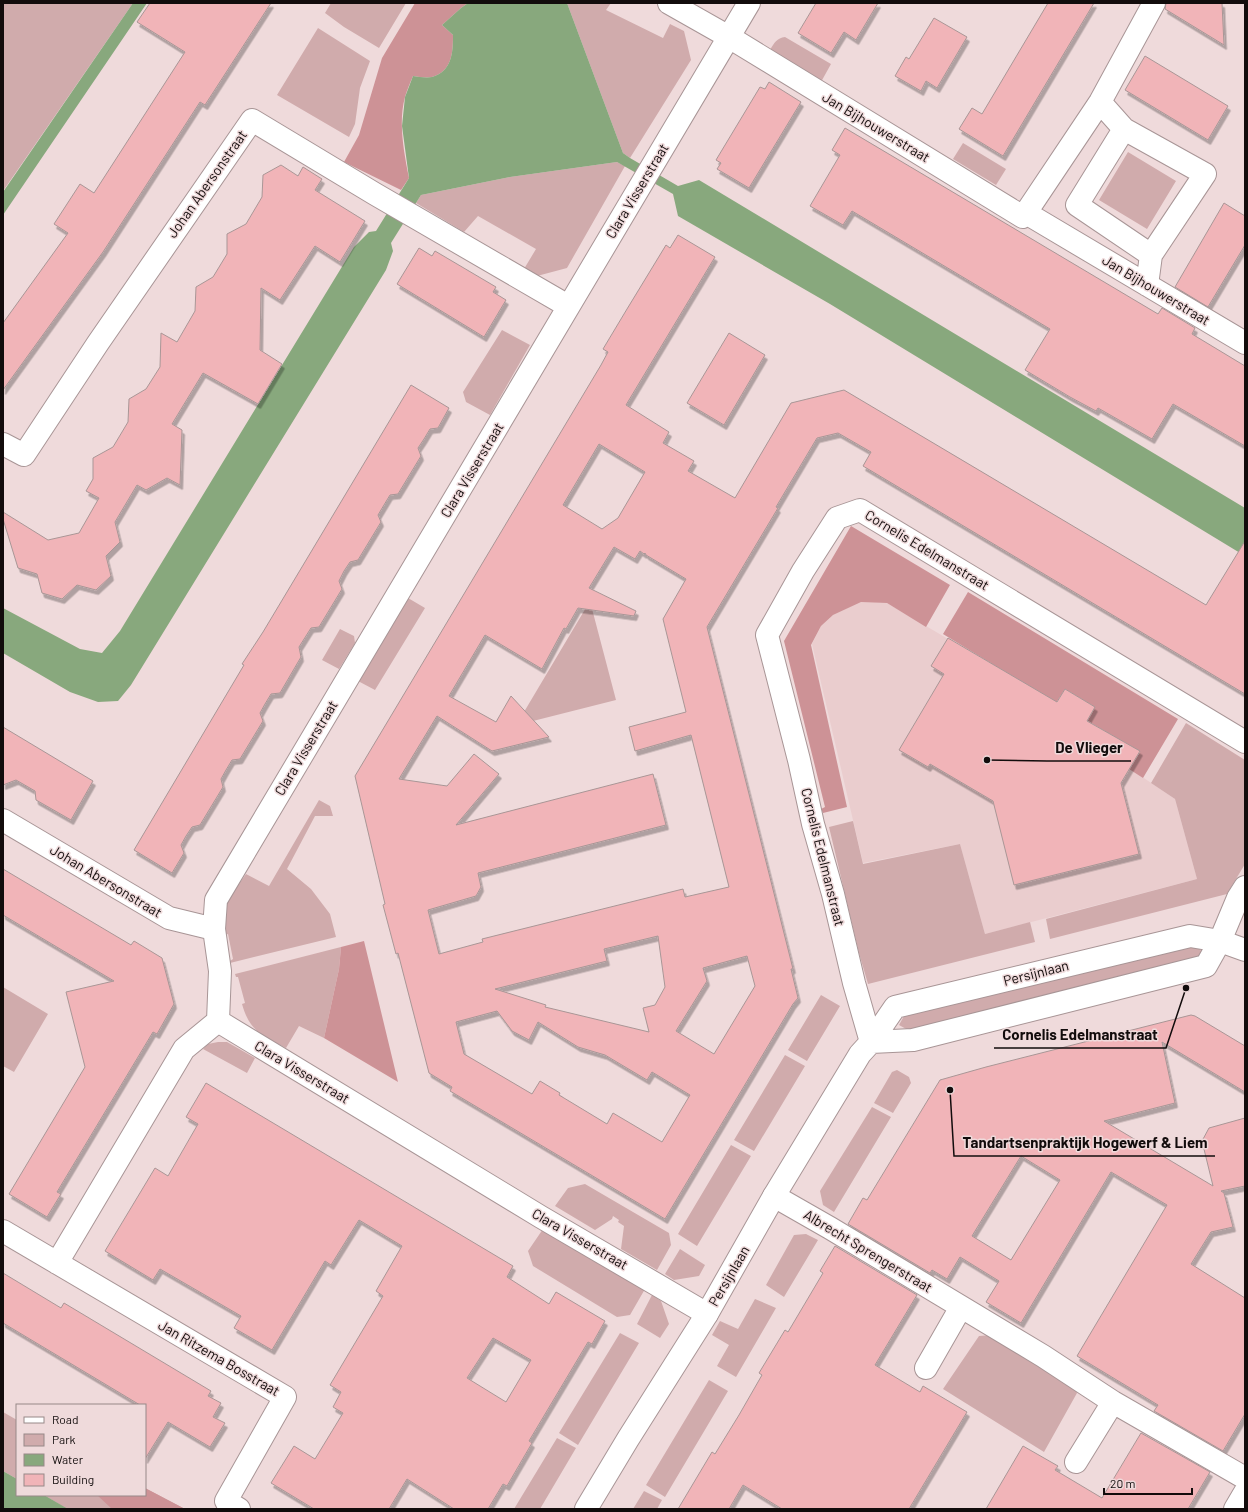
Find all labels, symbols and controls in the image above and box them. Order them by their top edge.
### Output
street label: Jan Bijhouwerstraat [819,88,933,165]
street label: Johan Abersonstraat [163,127,250,241]
street label: Clara Visserstraat [602,140,672,241]
street label: Jan Bijhouwerstraat [1099,251,1213,328]
street label: Clara Visserstraat [437,419,507,520]
street label: Cornelis Edelmanstraat [862,506,992,593]
street label: Clara Visserstraat [271,697,341,798]
callout: De Vlieger [1047,734,1131,761]
text: De Vlieger [1055,738,1123,756]
street label: Cornelis Edelmanstraat [798,786,849,928]
street label: Johan Abersonstraat [47,840,165,921]
street label: Persijnlaan [1001,956,1070,989]
callout: Cornelis Edelmanstraat [994,1021,1166,1048]
text: Cornelis Edelmanstraat [1002,1025,1158,1043]
street label: Clara Visserstraat [252,1037,353,1107]
callout: Tandartsenpraktijk Hogewerf & Liem [954,1129,1215,1156]
text: Tandartsenpraktijk Hogewerf & Liem [962,1133,1208,1151]
street label: Clara Visserstraat [529,1204,631,1273]
street label: Albrecht Sprengerstraat [801,1205,936,1296]
street label: Persijnlaan [704,1243,753,1309]
street label: Jan Ritzema Bosstraat [156,1316,283,1399]
legend [16,1404,146,1496]
text: Road [52,1412,79,1426]
text: Park [52,1432,76,1446]
text: Water [52,1452,84,1466]
scale bar [1104,1470,1192,1496]
text: Building [52,1472,94,1486]
text: 20 m [1110,1476,1136,1490]

